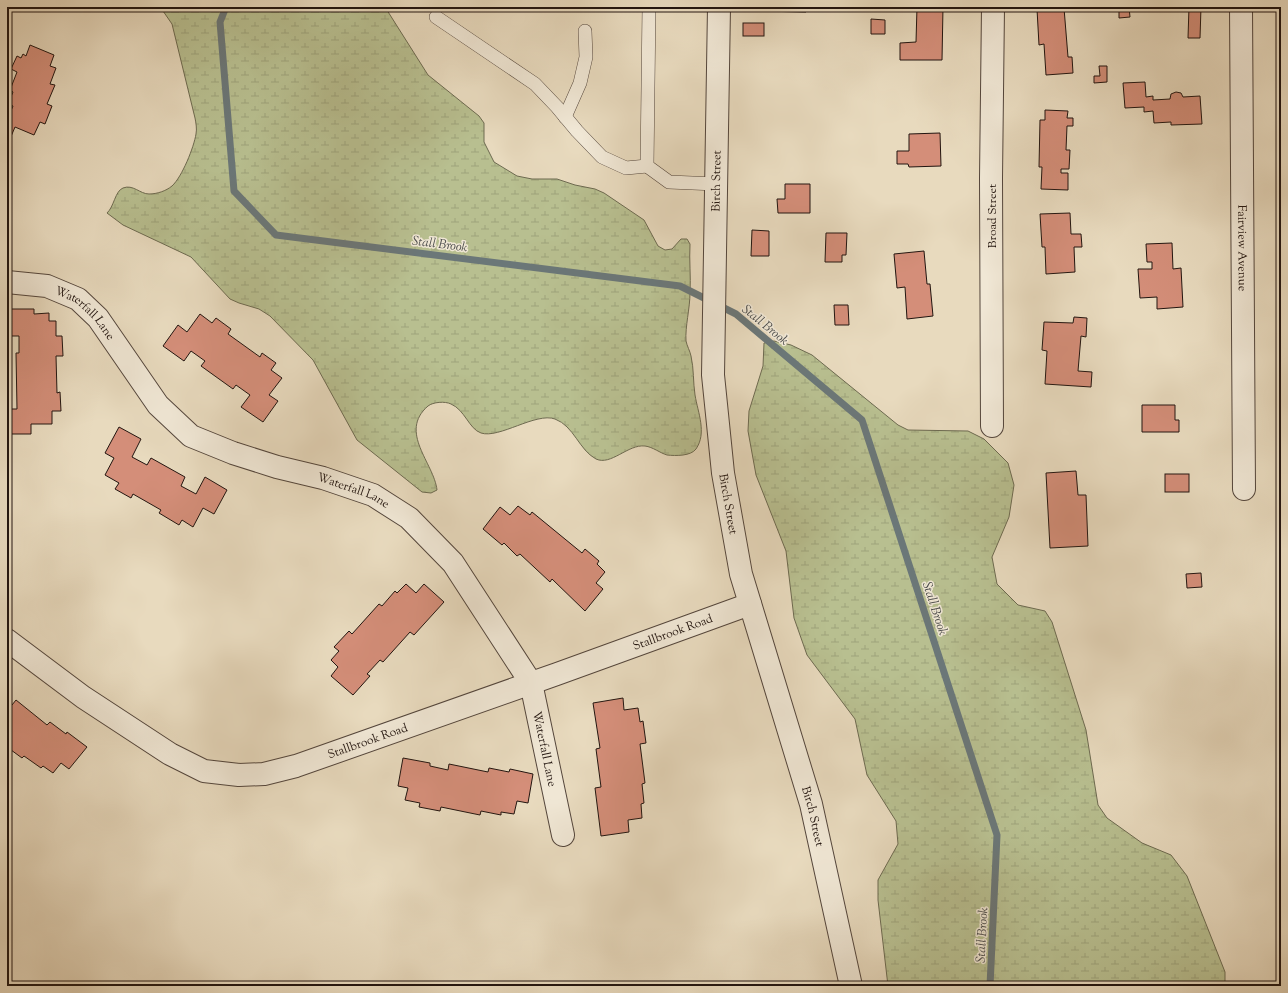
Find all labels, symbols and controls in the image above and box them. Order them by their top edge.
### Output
street label: Birch Street [707,150,727,212]
street label: Broad Street [984,184,1002,248]
street label: Fairview Avenue [1232,205,1251,292]
water label: Stall Brook [411,233,469,257]
street label: Waterfall Lane [52,282,119,345]
water label: Stall Brook [737,301,792,350]
street label: Waterfall Lane [315,469,393,514]
street label: Birch Street [713,472,742,536]
water label: Stall Brook [917,579,951,638]
street label: Stallbrook Road [630,610,716,656]
street label: Waterfall Lane [527,710,561,789]
street label: Stallbrook Road [325,719,411,764]
street label: Birch Street [796,784,828,848]
water label: Stall Brook [973,907,993,963]

